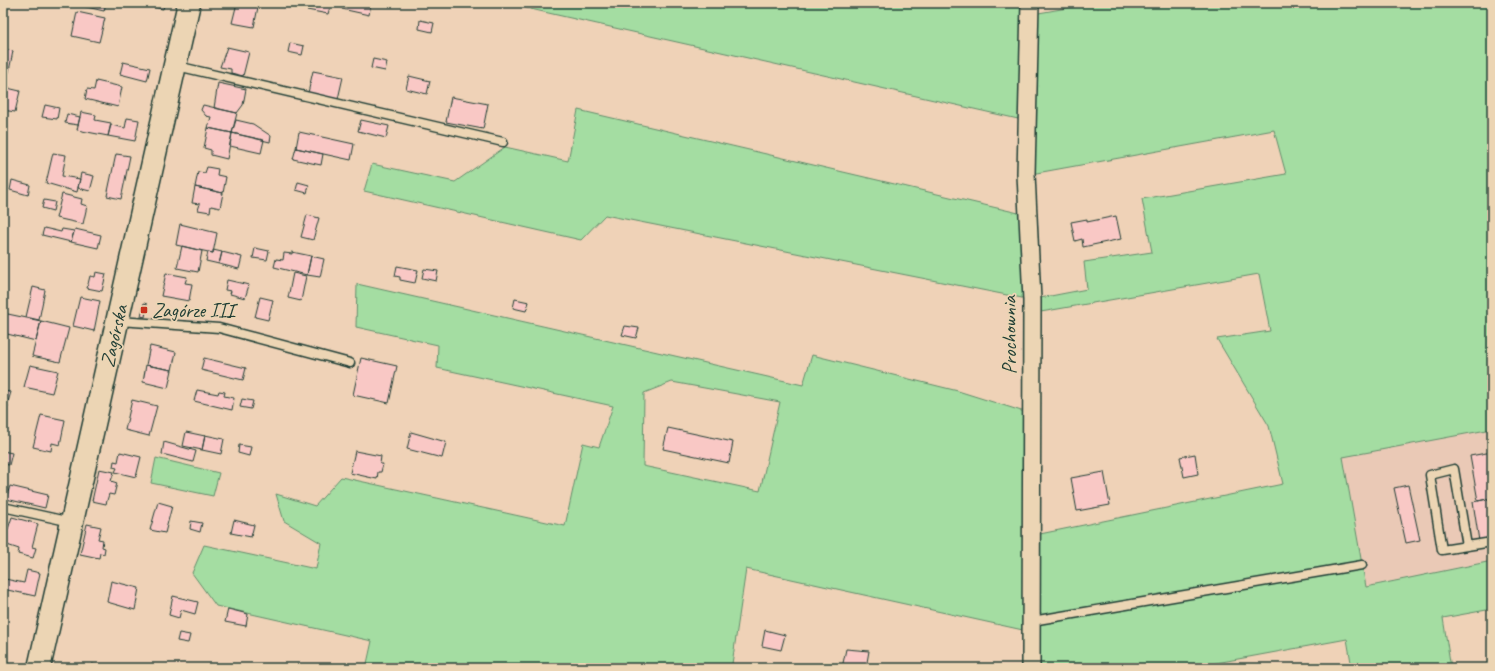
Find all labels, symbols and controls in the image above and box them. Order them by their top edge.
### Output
street label: Prochownia [997,294,1022,374]
place label: Zagórze III [152,298,238,323]
street label: Zagórska [95,301,134,370]
marker: Zagórze III [139,305,149,315]

